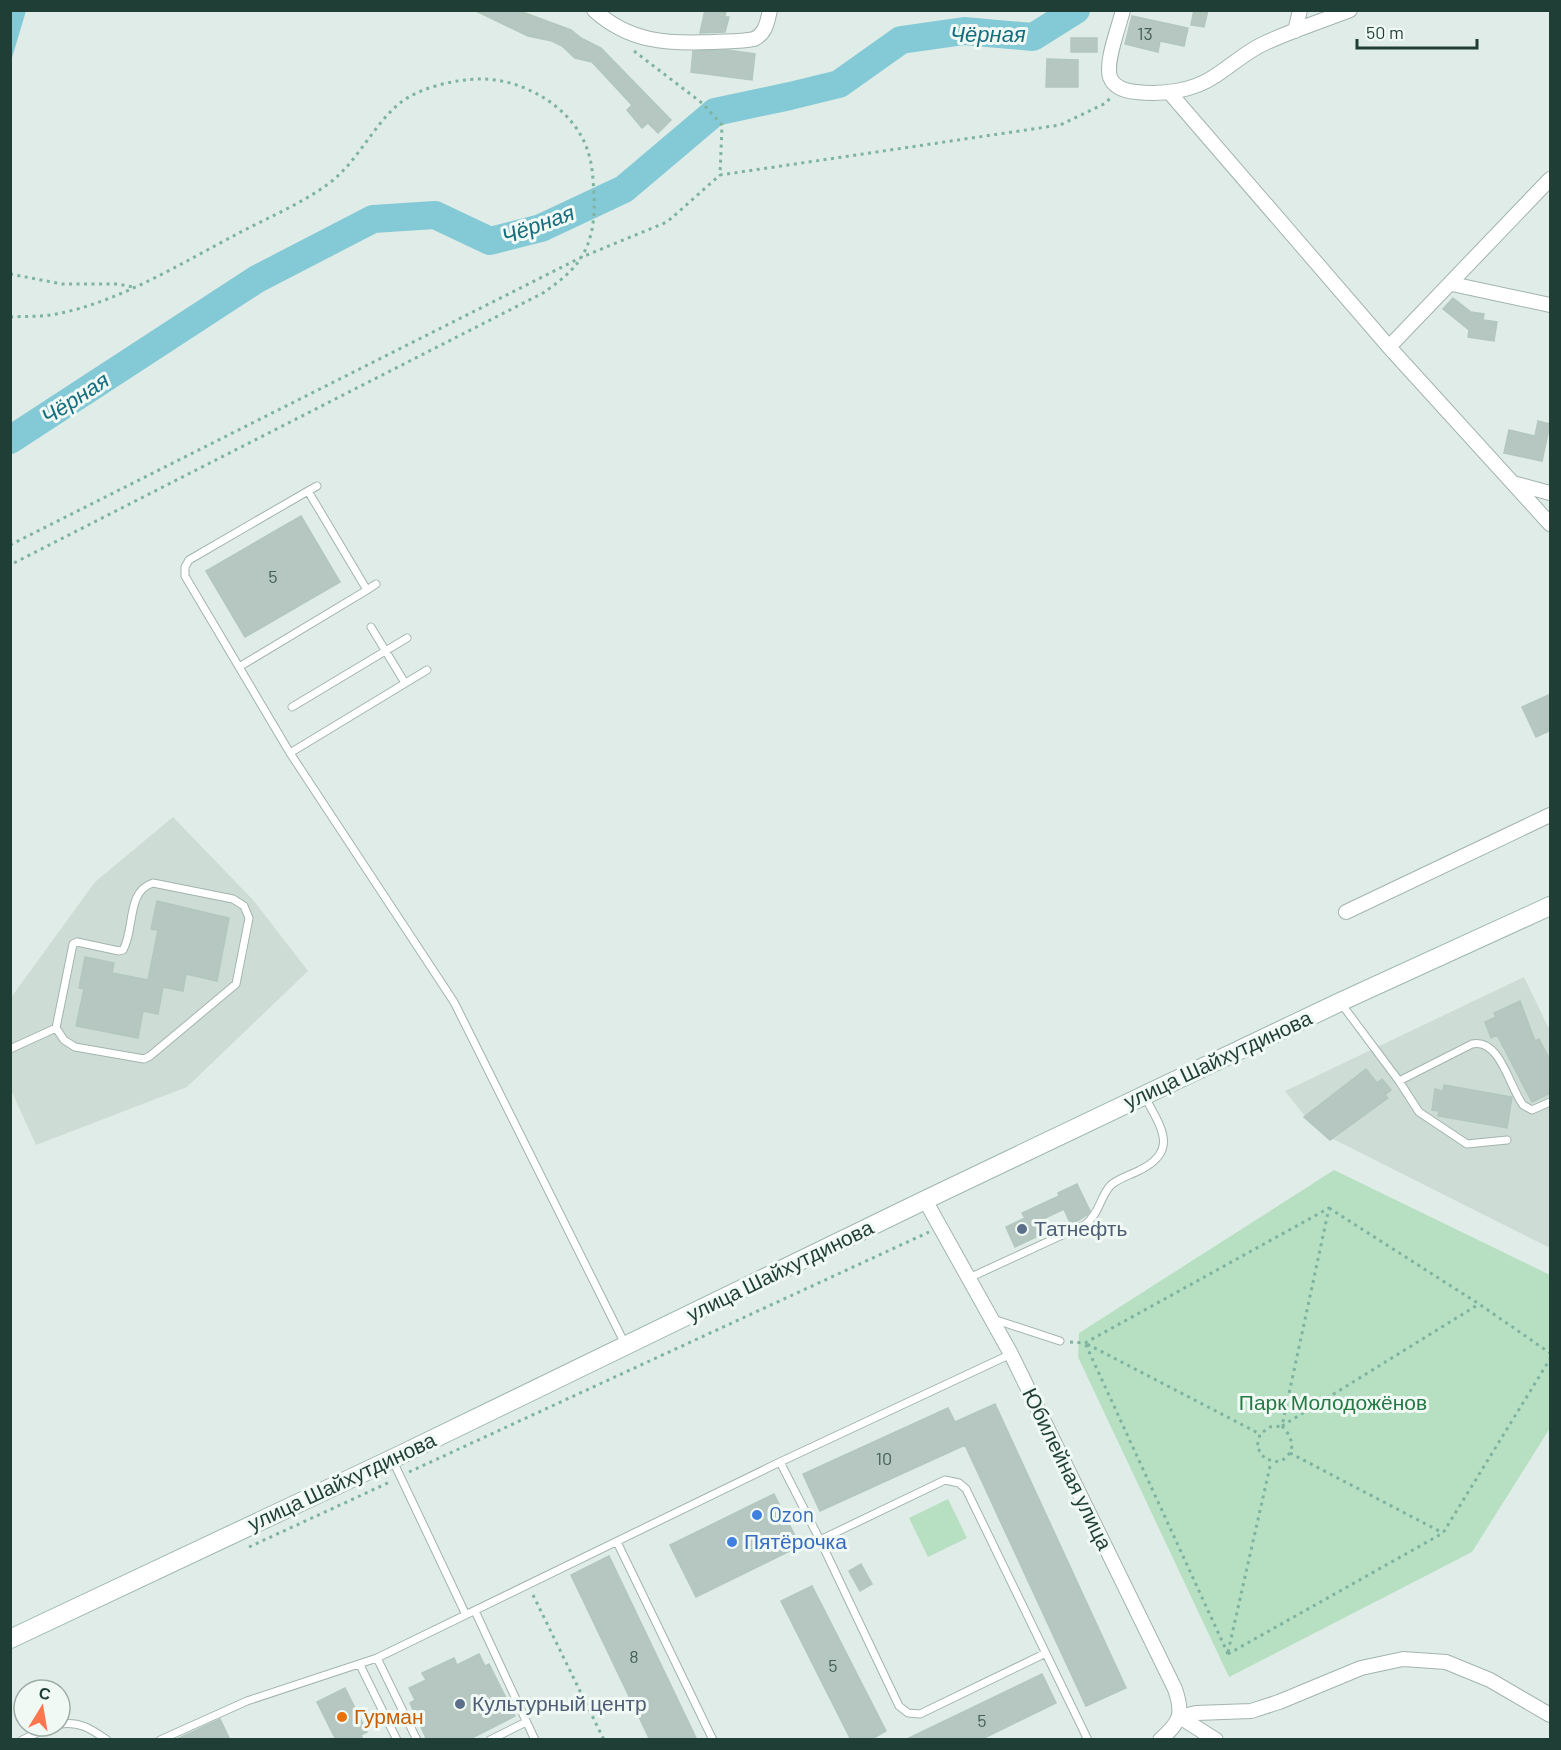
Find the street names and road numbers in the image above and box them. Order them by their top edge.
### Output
street label: улица Шайхутдинова [1119,1004,1316,1113]
street label: улица Шайхутдинова [682,1213,877,1326]
street label: Юбилейная улица [1018,1383,1119,1554]
street label: улица Шайхутдинова [243,1426,440,1535]

